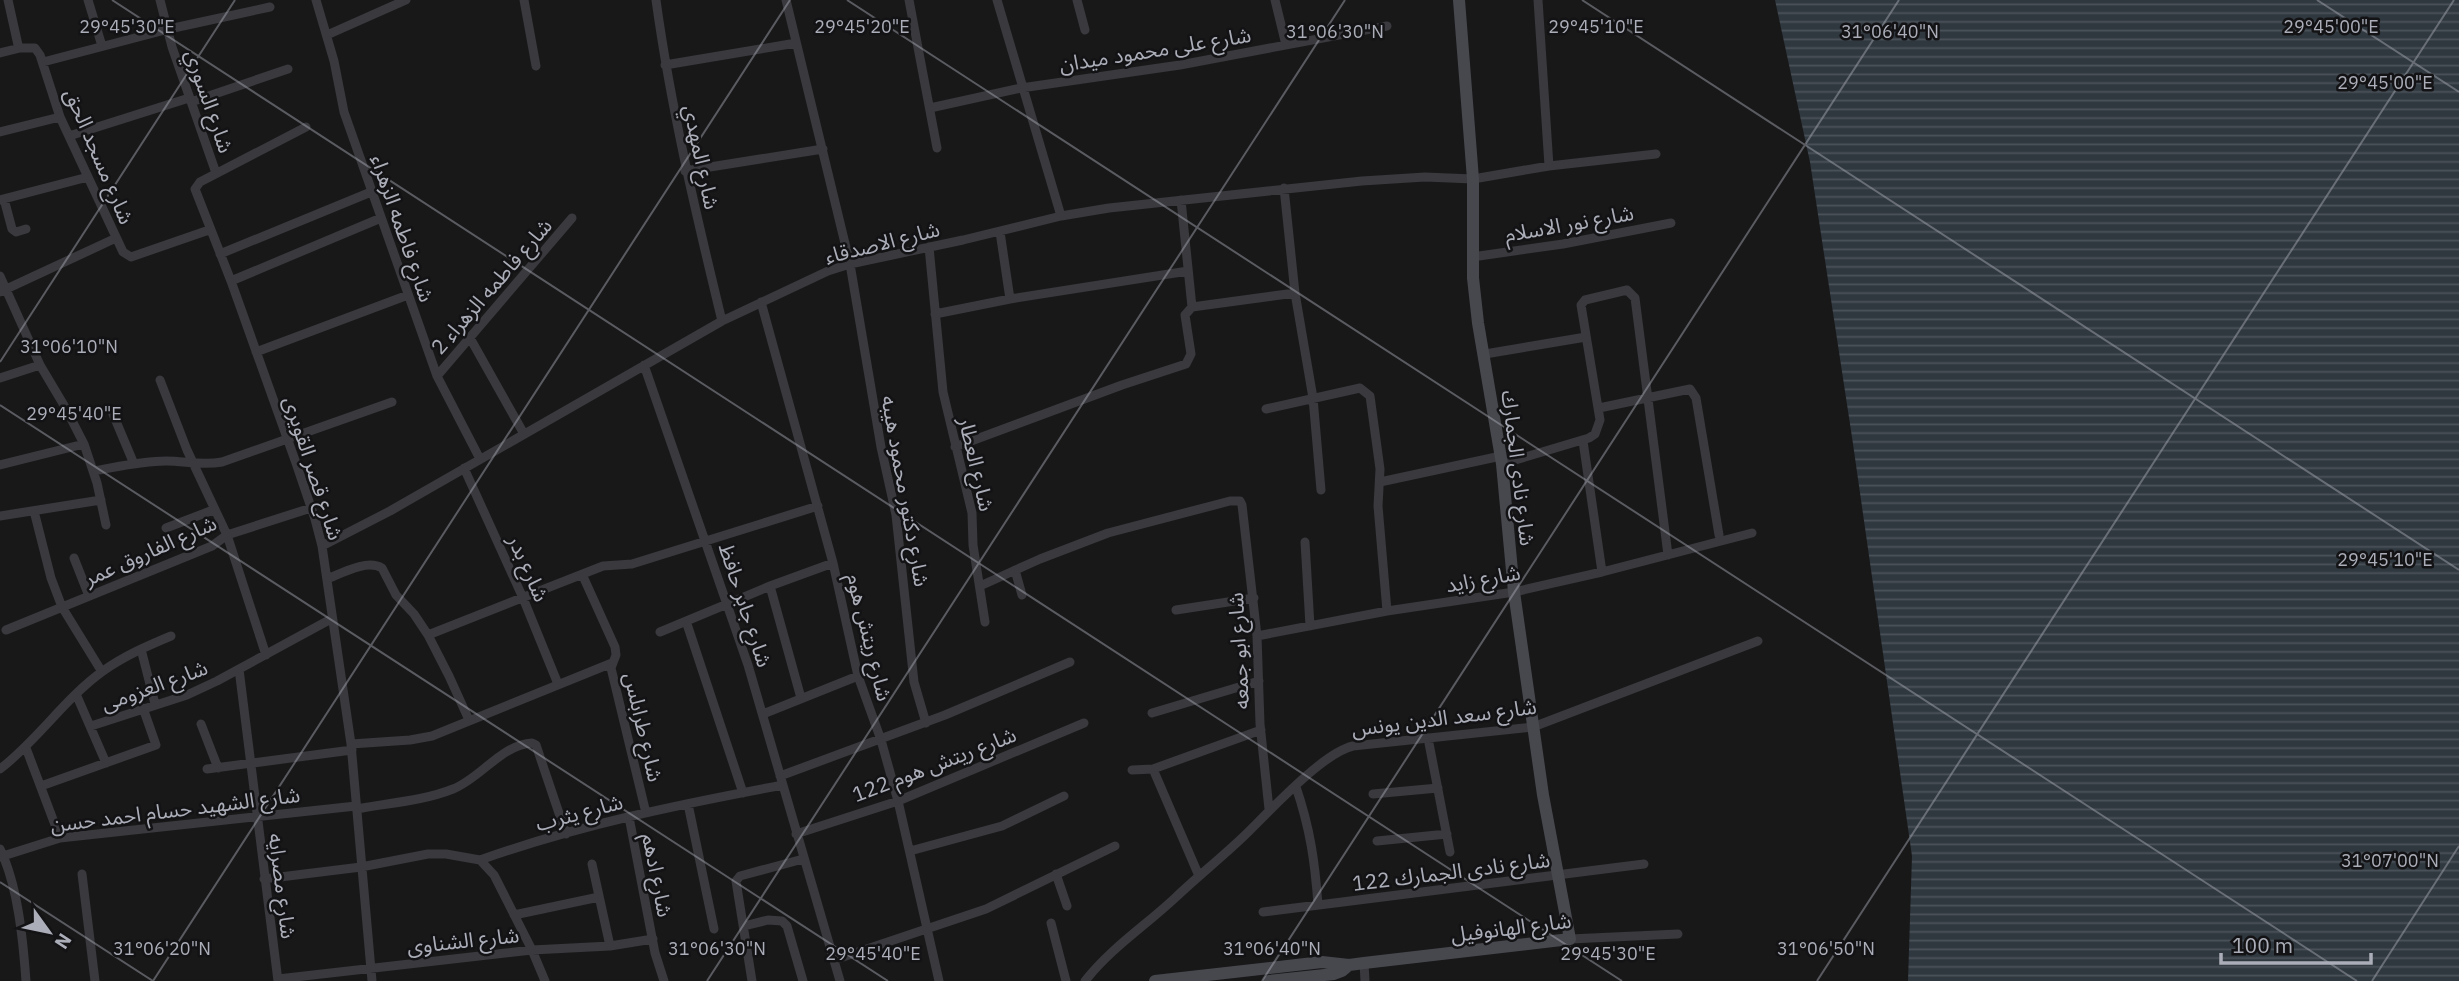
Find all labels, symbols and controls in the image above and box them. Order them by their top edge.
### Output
text: 29°45'30"E [79,15,175,38]
text: 29°45'20"E [814,15,910,38]
text: 29°45'10"E [1548,15,1644,38]
text: 29°45'00"E [2283,15,2379,38]
street label: شارع على محمود ميدان [1057,20,1253,80]
text: 31°06'30"N [1286,20,1384,43]
text: 31°06'40"N [1841,20,1939,43]
street label: شارع السوري [177,45,241,157]
text: 29°45'00"E [2337,71,2433,94]
street label: شارع مسجد الحق [57,84,141,229]
street label: شارع المهدي [674,102,727,212]
street label: شارع فاطمه الزهراء [363,150,441,306]
street label: شارع نور الاسلام [1502,198,1636,251]
street label: شارع فاطمه الزهراء 2 [424,212,559,361]
street label: شارع الاصدقاء [822,214,943,272]
text: 31°06'10"N [20,335,118,358]
street label: شارع نادى الجمارك [1494,389,1542,548]
street label: شارع قصر القويرى [276,392,350,544]
street label: شارع دكتور محمود هيبه [873,393,937,589]
text: 29°45'40"E [26,402,122,425]
street label: شارع العطار [950,413,1001,514]
street label: شارع الفاروق عمر [78,508,221,594]
street label: شارع بدر [500,529,556,607]
street label: شارع جابر حافظ [711,540,779,671]
text: 29°45'10"E [2337,548,2433,571]
street label: شارع زايد [1443,558,1523,600]
street label: شارع ريتش هوم [838,570,899,705]
street label: شارع ابو جمعه [1221,592,1257,710]
street label: شارع العزومى [97,653,212,719]
street label: شارع طرابلس [616,670,670,785]
street label: شارع سعد الدين يونس [1350,692,1538,744]
street label: شارع ريتش هوم 122 [848,720,1021,811]
street label: شارع الشهيد حسام احمد حسن [49,780,302,841]
street label: شارع يثرب [532,787,626,839]
street label: شارع ادهم [634,831,680,920]
street label: شارع مصرايه [261,832,303,941]
street label: شارع نادى الجمارك 122 [1350,845,1552,899]
text: 31°07'00"N [2341,849,2439,872]
north arrow [14,897,84,967]
street label: شارع الهانوفيل [1449,906,1573,950]
street label: شارع الشناوى [405,920,521,962]
scale bar [2221,922,2372,966]
text: N [49,929,77,954]
text: 100 m [2232,931,2293,959]
text: 31°06'20"N [113,937,211,960]
text: 31°06'30"N [668,937,766,960]
text: 31°06'40"N [1223,937,1321,960]
text: 31°06'50"N [1777,937,1875,960]
text: 29°45'40"E [825,942,921,965]
text: 29°45'30"E [1560,942,1656,965]

